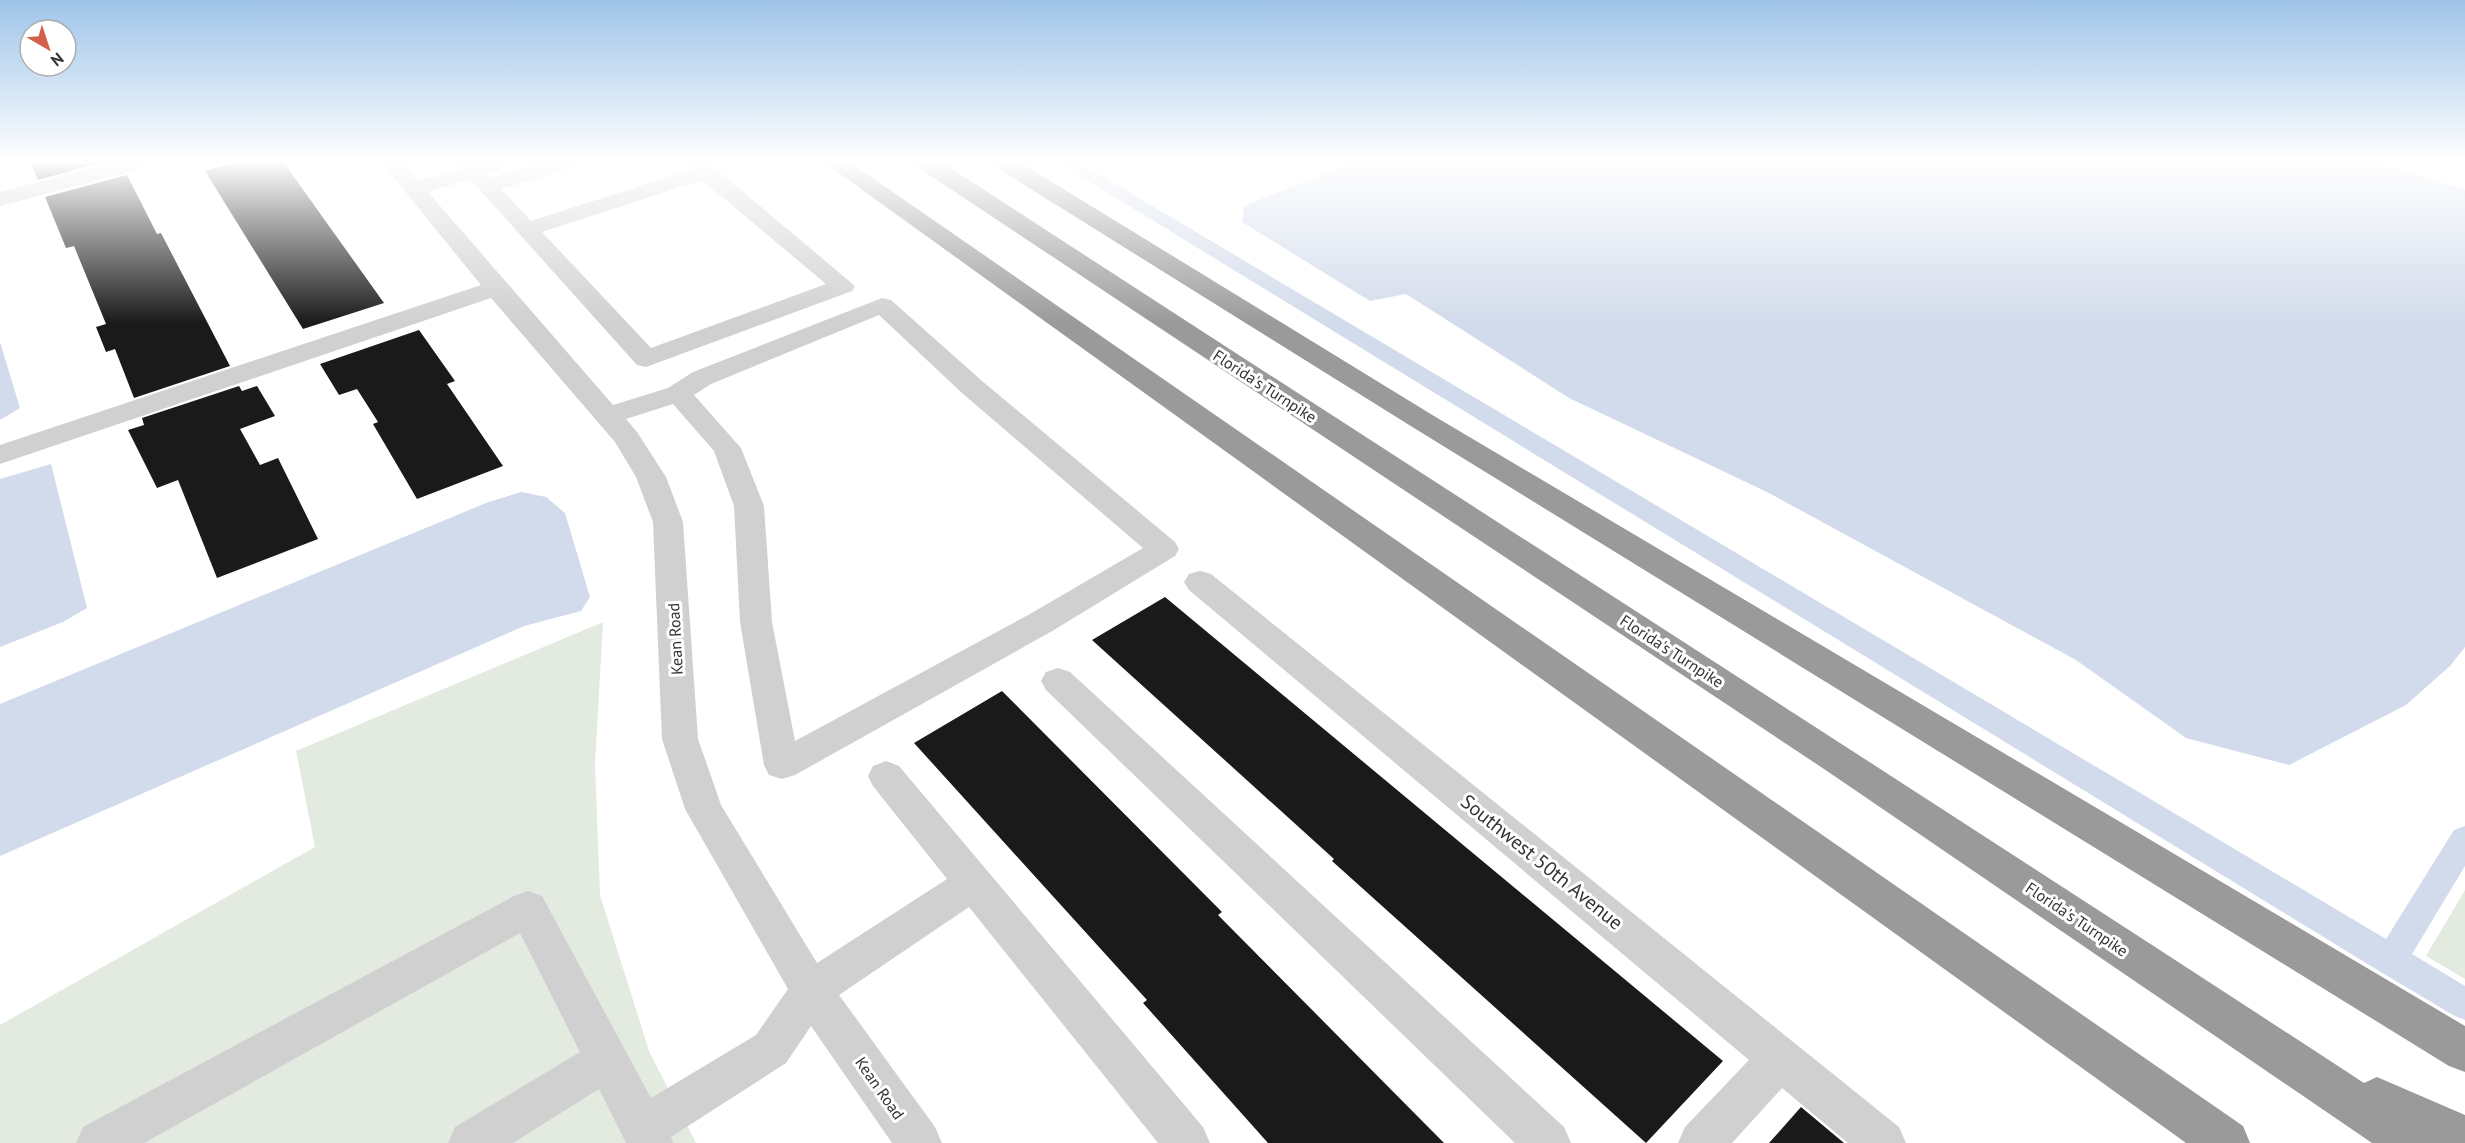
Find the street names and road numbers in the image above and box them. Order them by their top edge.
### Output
street label: Florida's Turnpike [1210,345,1320,427]
street label: Kean Road [663,603,687,675]
street label: Florida's Turnpike [1617,610,1727,692]
street label: Southwest 50th Avenue [1455,788,1629,936]
street label: Florida's Turnpike [2022,877,2132,961]
street label: Kean Road [851,1053,909,1123]

